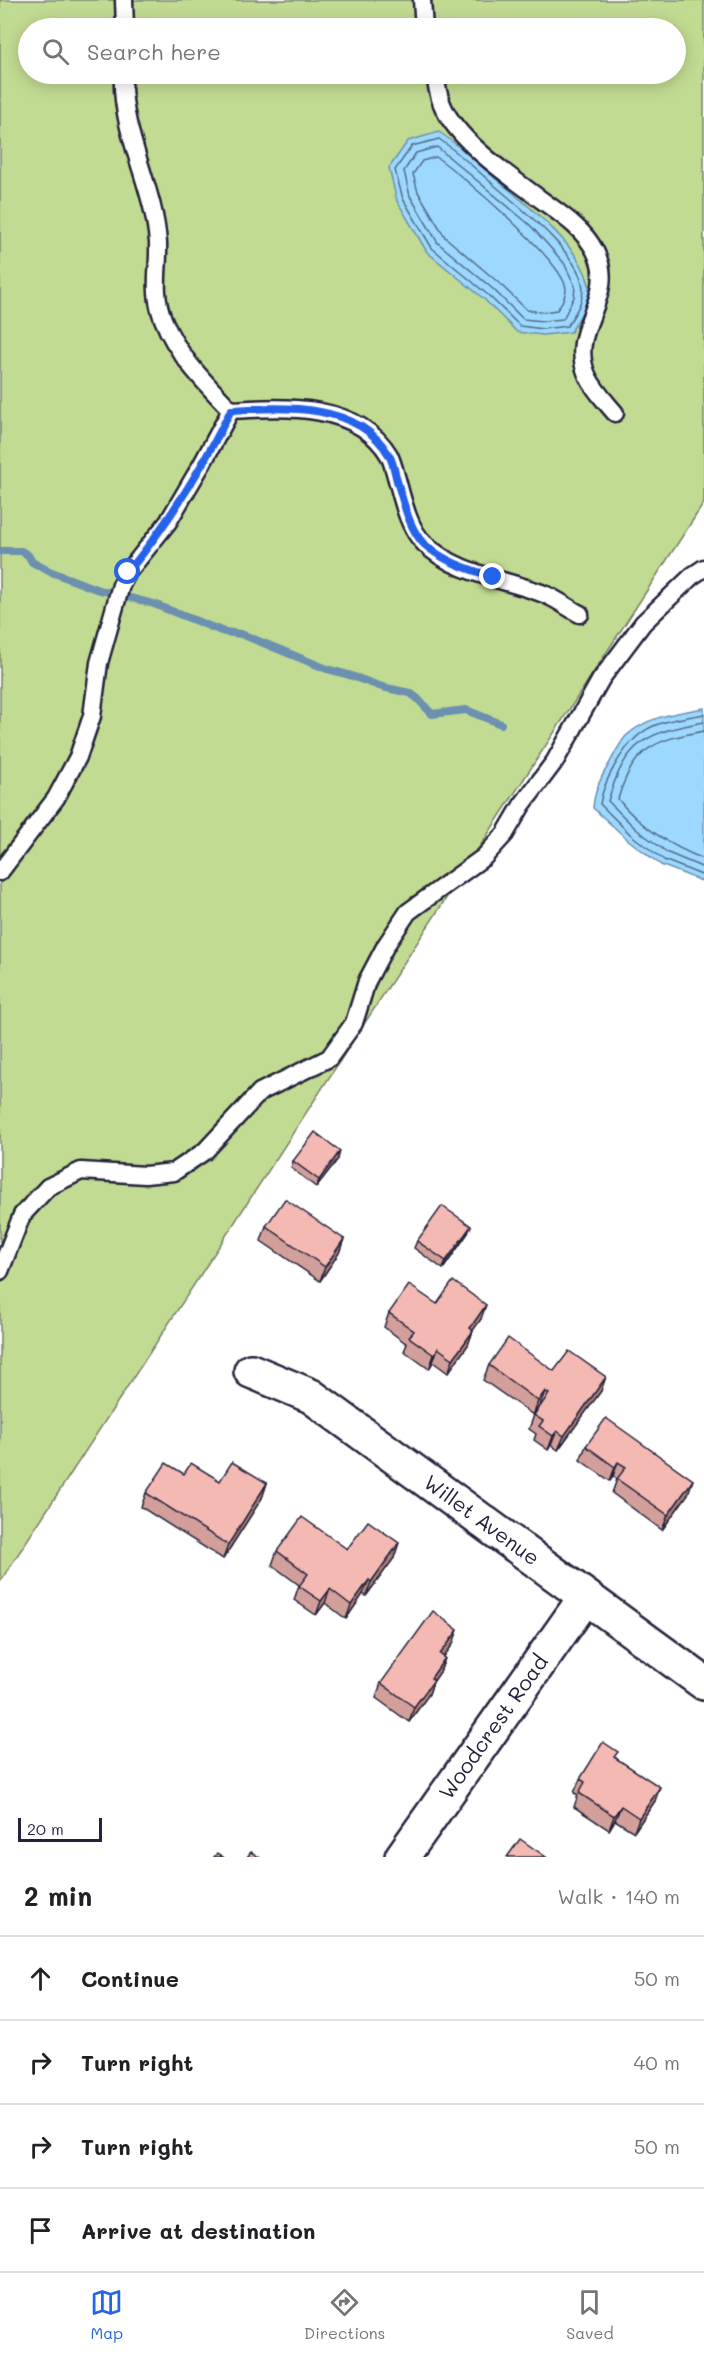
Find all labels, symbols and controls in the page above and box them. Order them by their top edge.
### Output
search box [18,18,686,84]
icon: search [39,35,72,68]
text: Search here [87,37,221,66]
route start [114,558,140,584]
route end [479,563,505,589]
street label: Willet Avenue [419,1468,546,1571]
street label: Woodcrest Road [432,1649,553,1804]
scale bar [18,1815,102,1842]
text: 20 m [27,1818,64,1839]
text: 2 min [24,1879,92,1913]
text: Walk · 140 m [557,1883,680,1909]
icon: ahead [24,1962,57,1995]
text: Continue [81,1964,179,1993]
text: 50 m [634,1965,680,1991]
icon: right [24,2046,57,2079]
text: Turn right [81,2048,193,2077]
text: 40 m [634,2049,680,2075]
icon: right [24,2130,57,2163]
text: Turn right [81,2132,193,2161]
text: 50 m [634,2133,680,2159]
icon: arrive [24,2214,57,2247]
text: Arrive at destination [81,2216,316,2245]
tab: Map [90,2286,123,2343]
tab: Directions [304,2286,385,2343]
tab: Saved [566,2286,614,2343]

